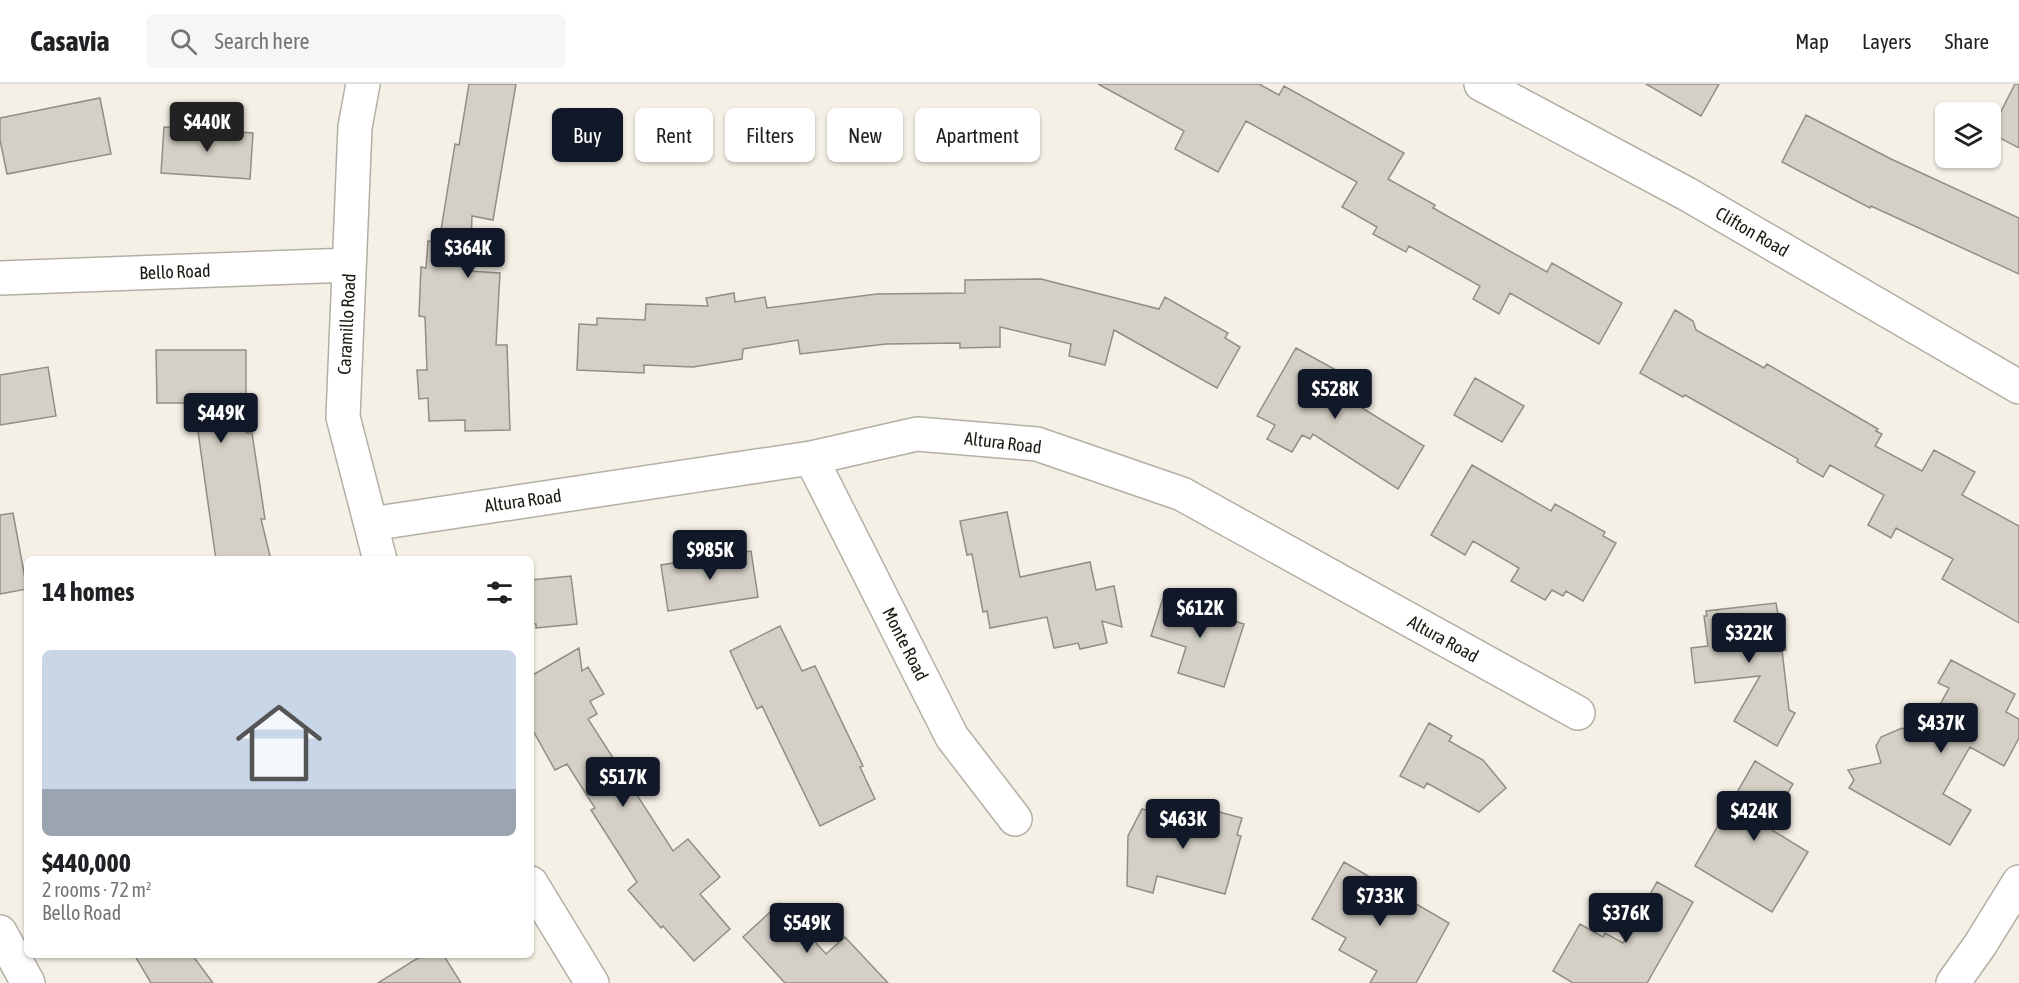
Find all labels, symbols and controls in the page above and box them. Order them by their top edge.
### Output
search box [146,14,566,68]
text: Casavia [30,25,110,57]
icon: search [167,25,200,58]
text: Search here [215,28,309,54]
text: Map [1795,29,1829,53]
text: Layers [1862,29,1912,53]
text: Share [1945,29,1989,53]
pin: $440K [165,102,249,153]
map controls [1935,102,2001,168]
button: layers [1935,102,2001,168]
chip: Buy [552,108,623,162]
chip: Rent [635,108,713,162]
chip: Filters [725,108,815,162]
chip: New [827,108,903,162]
chip: Apartment [915,108,1040,162]
text: $440K [184,110,230,133]
street label: Clifton Road [1712,202,1793,261]
pin: $364K [426,228,510,279]
text: $364K [445,236,491,259]
street label: Bello Road [139,260,211,283]
street label: Caramillo Road [333,273,360,375]
pin: $528K [1293,369,1377,420]
text: $528K [1312,377,1358,400]
pin: $449K [179,393,263,444]
text: $449K [198,401,244,424]
street label: Altura Road [963,427,1043,458]
street label: Altura Road [483,485,563,516]
pin: $985K [668,530,752,581]
text: $985K [687,538,733,561]
icon: filters [483,576,516,609]
text: 14 homes [42,577,135,607]
pin: $612K [1158,588,1242,639]
text: $612K [1177,596,1223,619]
street label: Monte Road [878,604,933,684]
street label: Altura Road [1404,611,1482,667]
pin: $322K [1707,613,1791,664]
text: $322K [1726,621,1772,644]
icon: home [225,689,333,797]
pin: $437K [1899,703,1983,754]
text: $437K [1918,711,1964,734]
pin: $517K [581,757,665,808]
text: $517K [600,765,646,788]
pin: $424K [1712,791,1796,842]
pin: $463K [1141,799,1225,850]
text: $424K [1731,799,1777,822]
text: $463K [1160,807,1206,830]
text: $440,000 [42,848,131,878]
pin: $733K [1338,876,1422,927]
text: 2 rooms · 72 m² [42,878,152,901]
text: $733K [1357,884,1403,907]
pin: $376K [1584,893,1668,944]
text: Bello Road [42,901,121,924]
text: $376K [1603,901,1649,924]
pin: $549K [765,903,849,954]
text: $549K [784,911,830,934]

